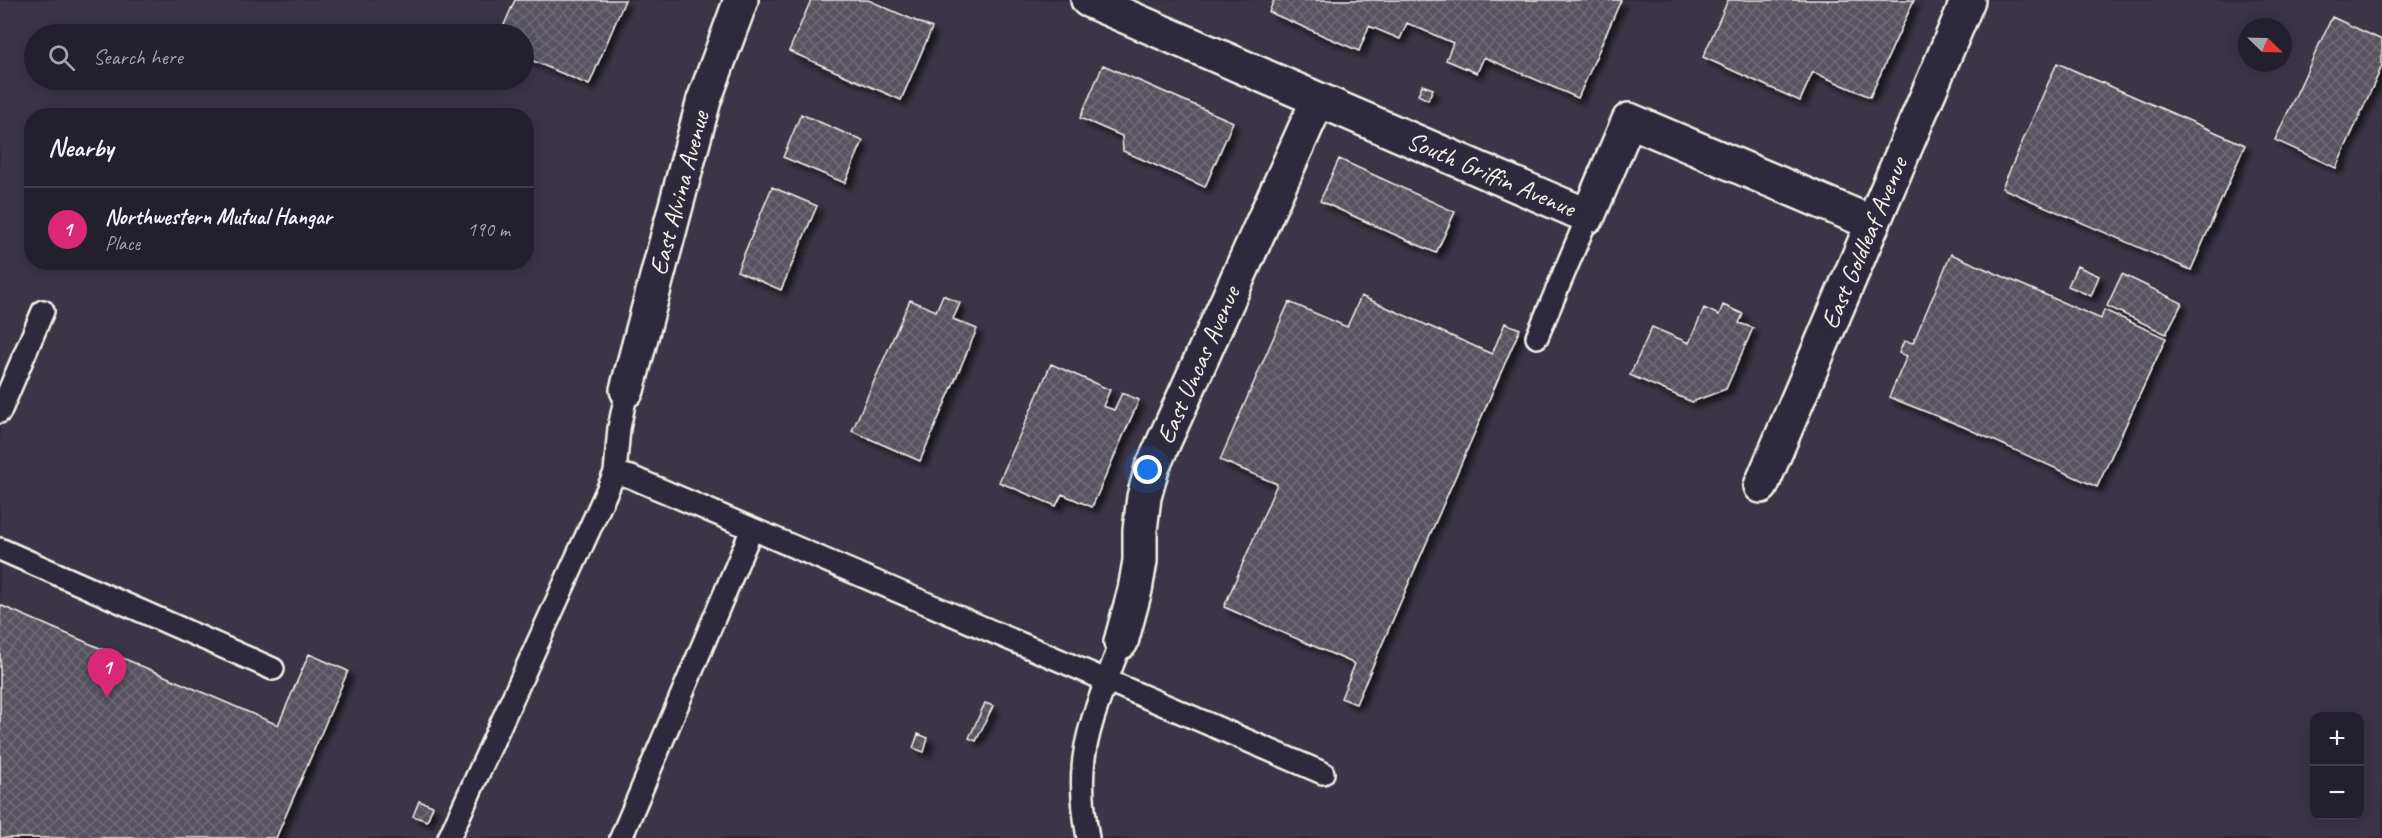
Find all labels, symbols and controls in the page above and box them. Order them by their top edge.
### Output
north arrow [2238,18,2292,72]
search box [24,24,534,90]
icon: search [45,41,78,74]
text: Search here [93,43,183,71]
street label: East Alvina Avenue [641,106,717,278]
street label: South Griffin Avenue [1402,124,1582,225]
text: Nearby [48,131,113,164]
street label: East Goldleaf Avenue [1813,150,1916,334]
text: Northwestern Mutual Hangar [105,203,332,231]
text: 1 [63,217,72,242]
text: 190 m [467,217,510,242]
text: Place [105,231,140,256]
street label: East Uncas Avenue [1149,279,1248,449]
your location [1133,455,1162,484]
pin: 1 [88,648,126,698]
map controls [2310,712,2364,820]
button: + [2310,712,2364,766]
button: − [2310,766,2364,820]

